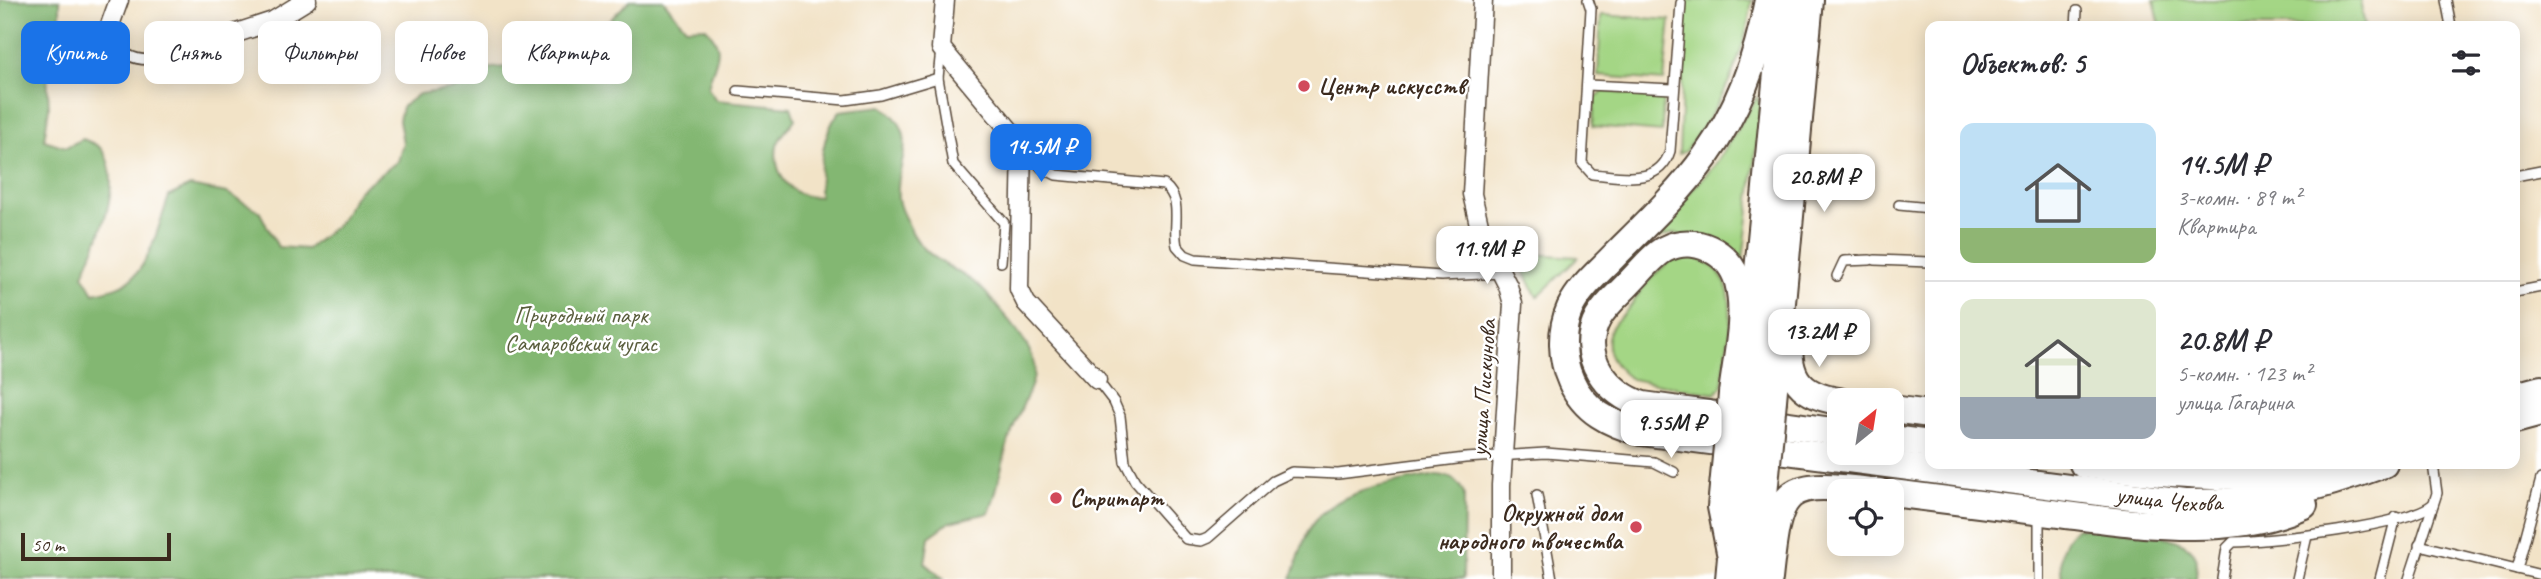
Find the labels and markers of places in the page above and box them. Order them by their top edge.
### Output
place label: Центр искусств [1318,71,1470,101]
marker: Центр искусств [1296,78,1312,94]
pin: 14.5M ₽ [976,124,1106,184]
pin: 20.8M ₽ [1759,154,1889,214]
pin: 11.9M ₽ [1422,226,1552,286]
pin: 13.2M ₽ [1754,310,1884,369]
pin: 9.55M ₽ [1606,400,1736,460]
place label: Стритарт [1070,483,1165,513]
marker: Стритарт [1048,490,1064,506]
place label: Окружной дом народного твочества [1438,498,1624,556]
marker: Окружной дом народного твочества [1628,519,1644,535]

